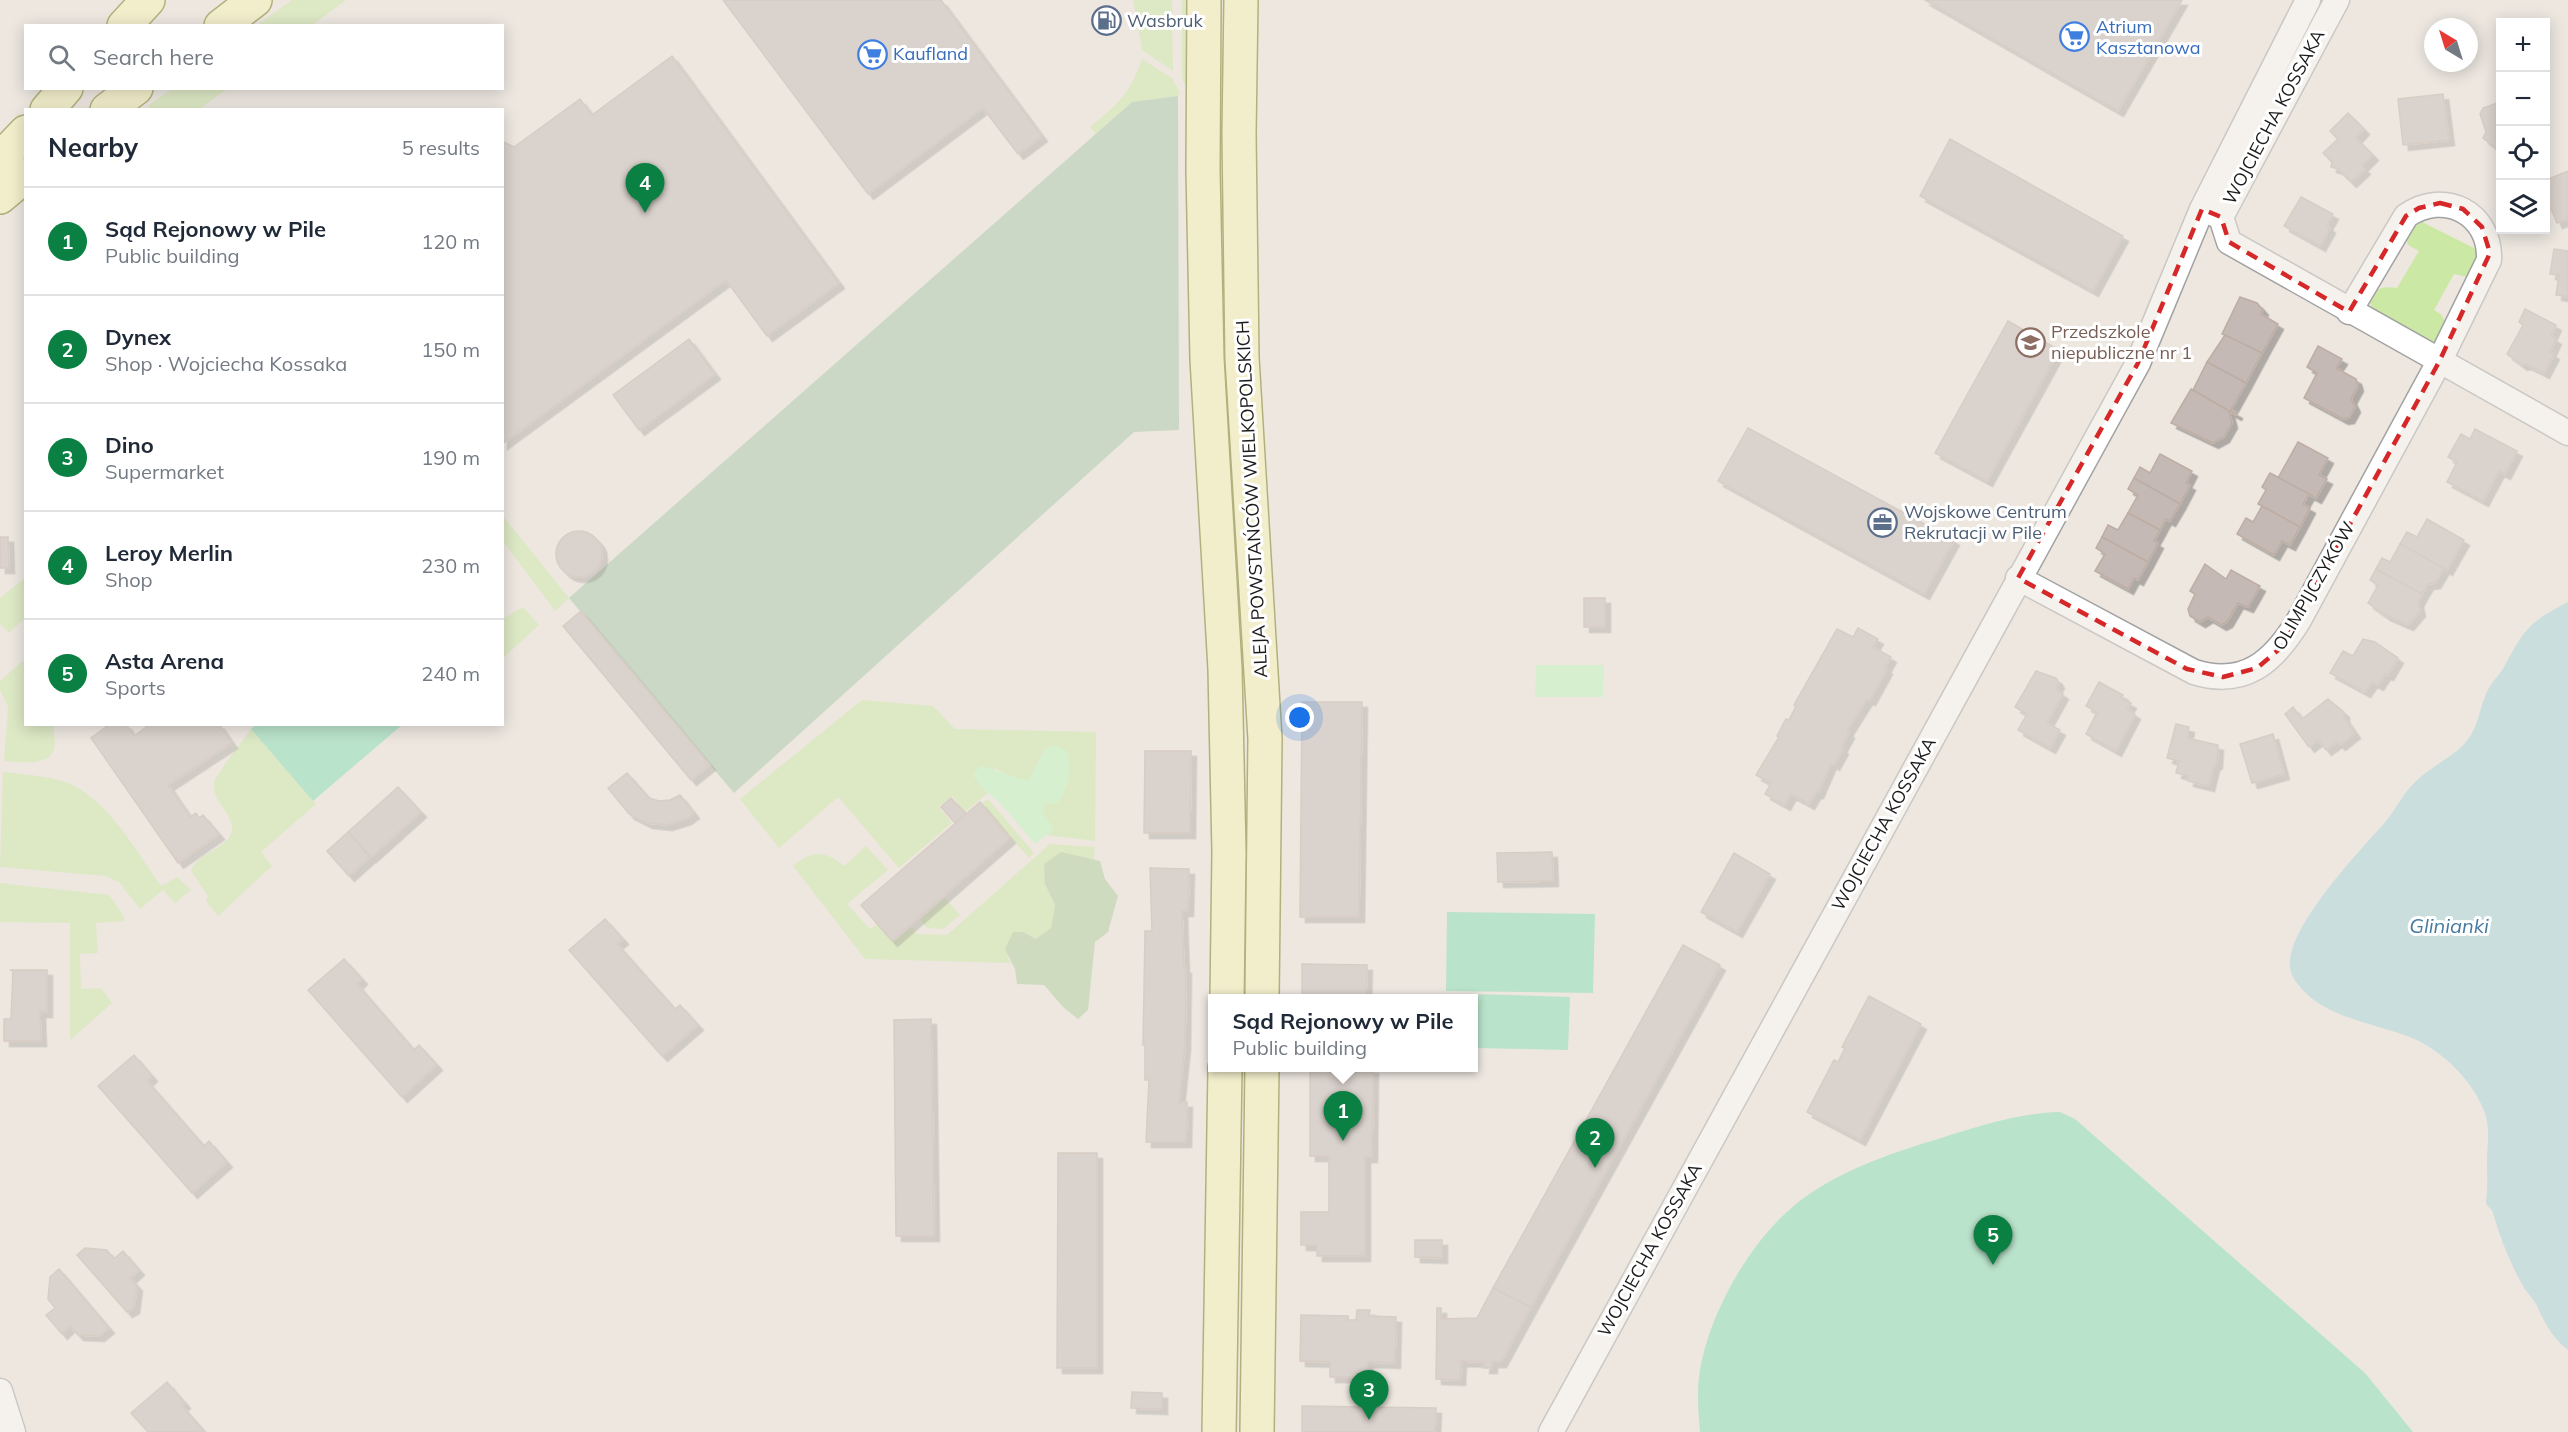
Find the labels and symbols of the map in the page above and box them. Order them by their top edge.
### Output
fuel station icon: Wasbruk [1090,5,1122,37]
place label: Wasbruk [1127,9,1203,32]
place label: Atrium Kasztanowa [2096,15,2200,59]
north arrow [2424,18,2478,72]
supermarket icon: Atrium Kasztanowa [2059,21,2091,53]
street label: WOJCIECHA KOSSAKA [2218,25,2330,208]
supermarket icon: Kaufland [856,38,888,70]
place label: Kaufland [893,42,968,65]
pin: 4 [626,164,664,213]
street label: ALEJA POWSTAŃCÓW WIELKOPOLSKICH [1231,320,1272,678]
place label: Przedszkole niepubliczne nr 1 [2051,320,2192,364]
school or university icon: Przedszkole niepubliczne nr 1 [2014,326,2046,358]
place label: Wojskowe Centrum Rekrutacji w Pile [1904,500,2067,544]
office icon: Wojskowe Centrum Rekrutacji w Pile [1867,506,1899,538]
street label: OLIMPIJCZYKÓW [2267,517,2360,654]
your location [1285,703,1314,732]
street label: WOJCIECHA KOSSAKA [1826,733,1941,915]
water label: Glinianki [2409,913,2489,938]
pin: 1 [1324,1092,1362,1141]
pin: 2 [1576,1118,1614,1168]
street label: WOJCIECHA KOSSAKA [1592,1159,1707,1341]
pin: 5 [1974,1216,2012,1265]
pin: 3 [1350,1370,1388,1420]

